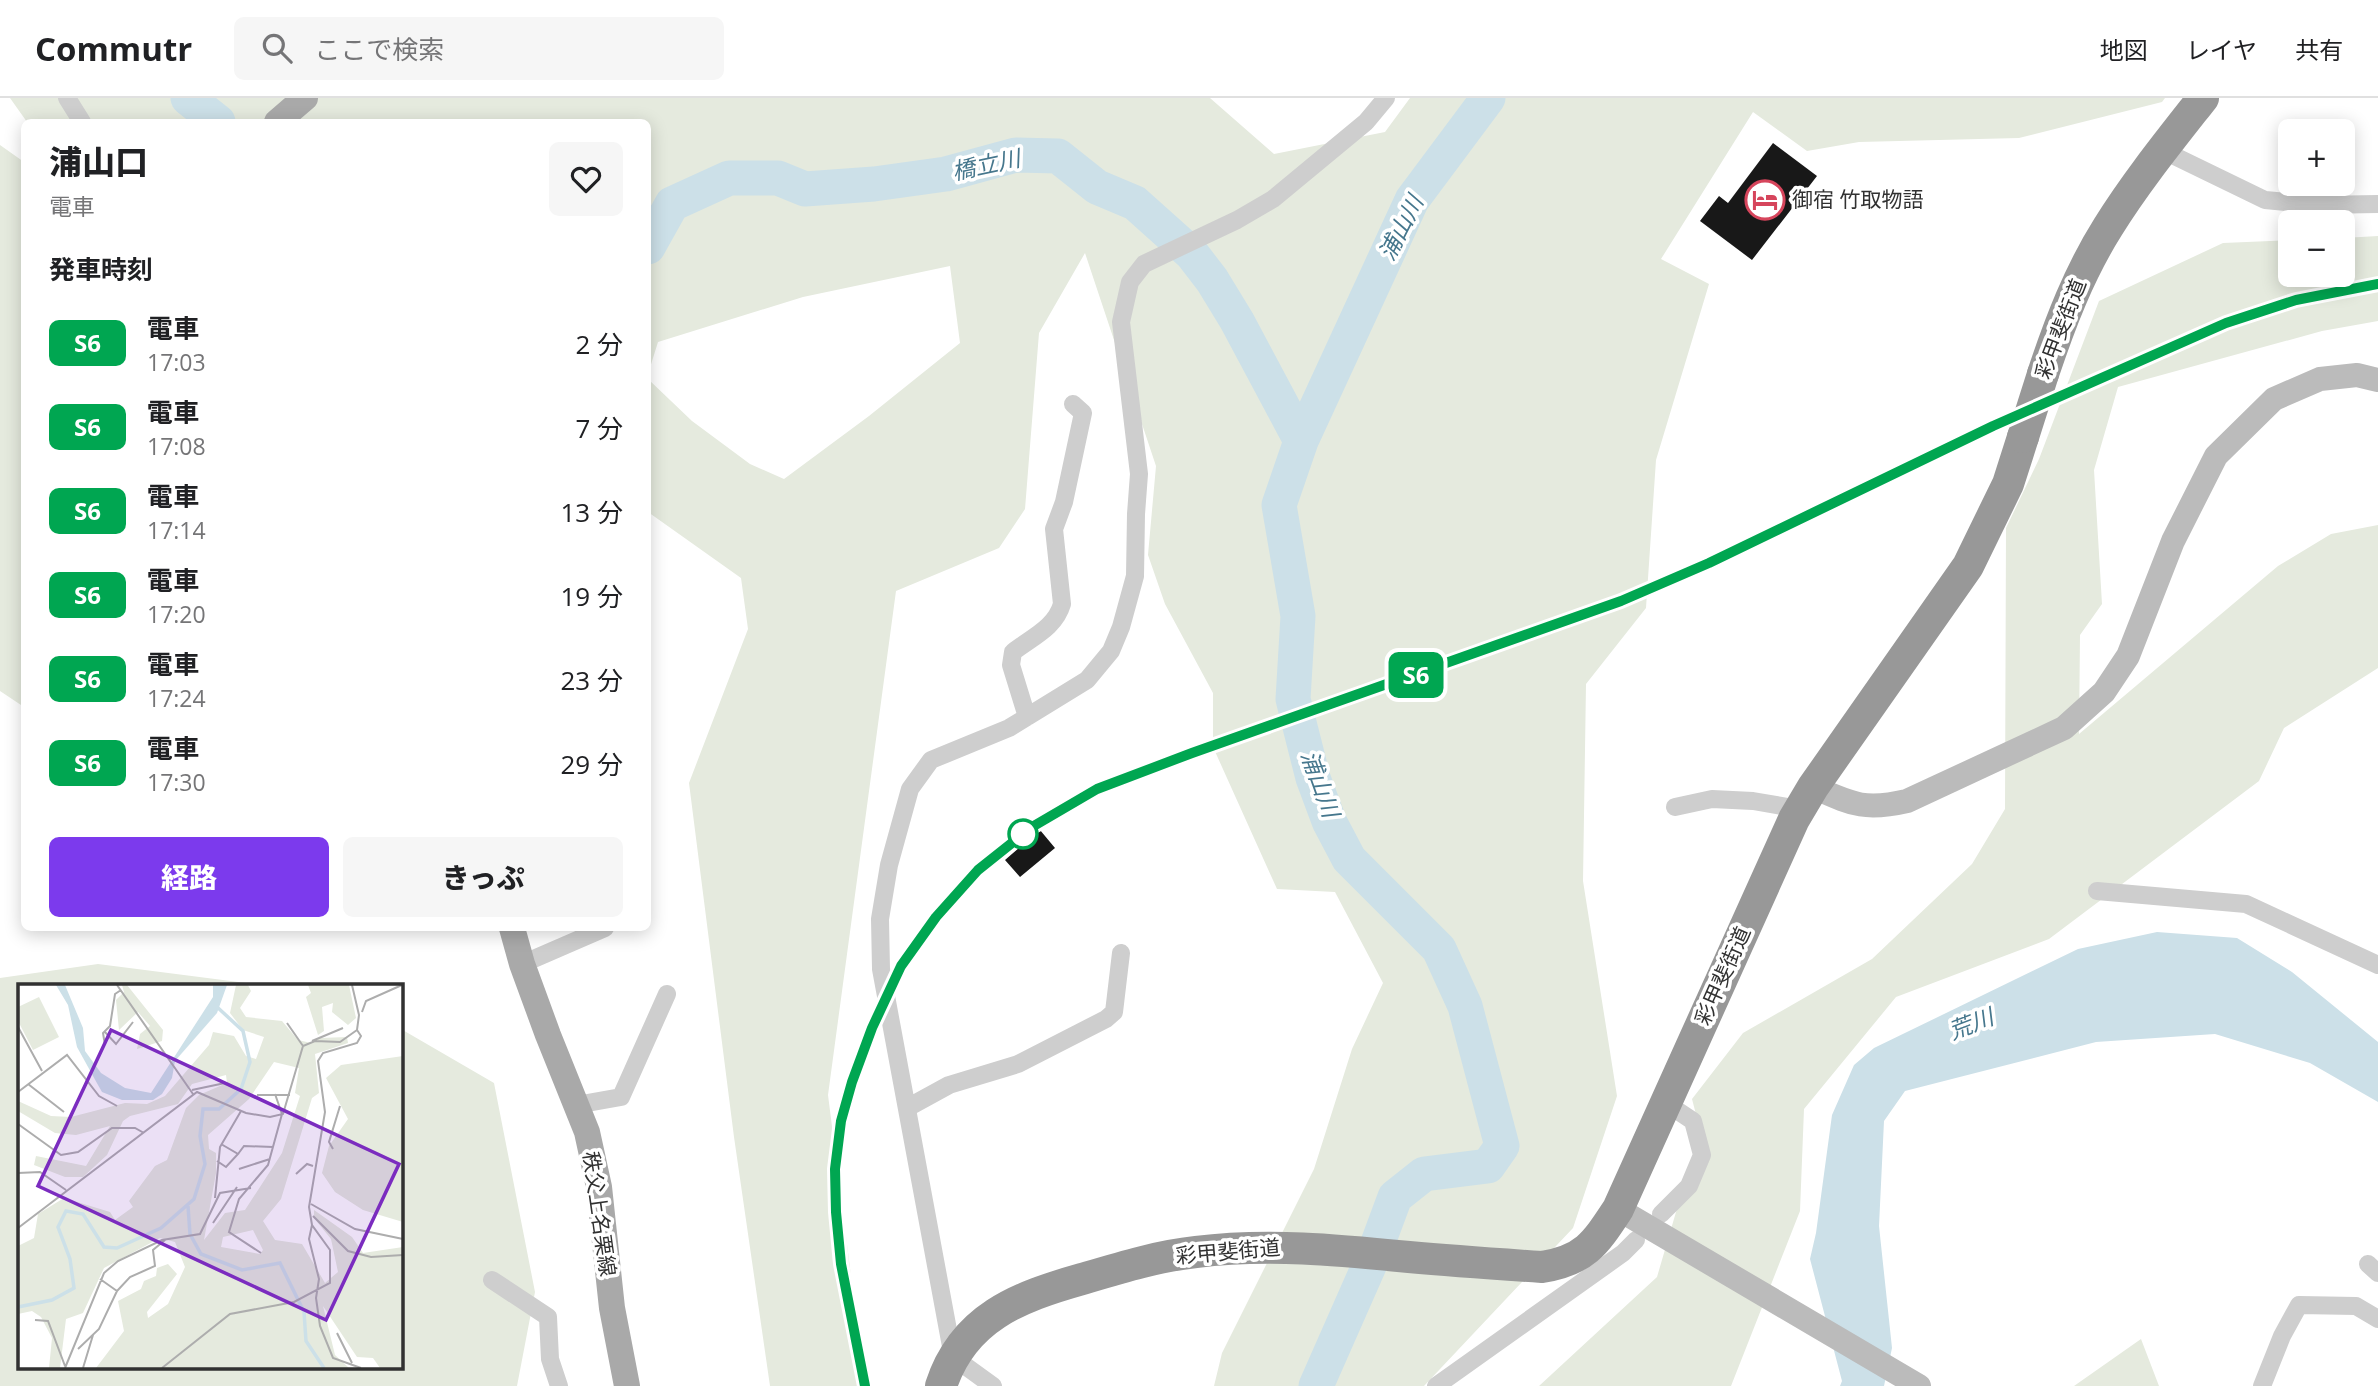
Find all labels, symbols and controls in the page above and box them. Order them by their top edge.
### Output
search box [234,17,724,80]
text: Commutr [35,26,192,71]
icon: search [258,29,296,67]
text: ここで検索 [314,31,444,67]
text: 地図 [2100,33,2148,66]
text: レイヤ [2186,33,2257,66]
text: 共有 [2295,33,2343,66]
map controls [2278,119,2355,287]
button: + [2278,119,2355,196]
text: 浦山口 [49,139,148,184]
water label: 橋立川 [949,141,1026,187]
button: heart [549,142,623,216]
hotel icon: 御宿 竹取物語 [1744,179,1786,221]
place label: 御宿 竹取物語 [1792,185,1923,213]
water label: 浦山川 [1370,187,1431,266]
text: 電車 [49,190,95,222]
button: − [2278,210,2355,287]
text: 発車時刻 [49,251,153,287]
street label: 彩甲斐街道 [2028,275,2092,383]
text: 電車 [147,310,199,346]
text: S6 [74,326,101,359]
text: 2 分 [575,326,623,362]
text: 17:03 [147,346,206,378]
text: 電車 [147,394,199,430]
text: S6 [74,410,101,443]
text: 7 分 [575,410,623,446]
text: 17:08 [147,430,206,462]
text: 電車 [147,478,199,514]
text: S6 [74,494,101,527]
text: 13 分 [561,494,623,530]
text: 17:14 [147,514,206,546]
text: 電車 [147,562,199,598]
text: S6 [74,578,101,611]
text: 19 分 [561,578,623,614]
text: 17:20 [147,598,206,630]
text: 電車 [147,646,199,682]
line badge: S6 [1384,652,1448,698]
text: S6 [1403,658,1429,691]
text: S6 [74,662,101,695]
text: 23 分 [561,662,623,698]
text: 17:24 [147,682,206,714]
text: 電車 [147,730,199,766]
text: S6 [74,746,101,779]
text: 29 分 [561,746,623,782]
water label: 浦山川 [1294,746,1349,824]
text: 17:30 [147,766,206,798]
unlabelled marker [1008,819,1038,849]
button: 経路 [49,837,329,917]
button: きっぷ [343,837,623,917]
street label: 彩甲斐街道 [1688,922,1756,1029]
inset map [18,984,402,1368]
water label: 荒川 [1943,999,2001,1046]
street label: 秩父上名栗線 [577,1150,623,1278]
street label: 彩甲斐街道 [1174,1232,1281,1270]

